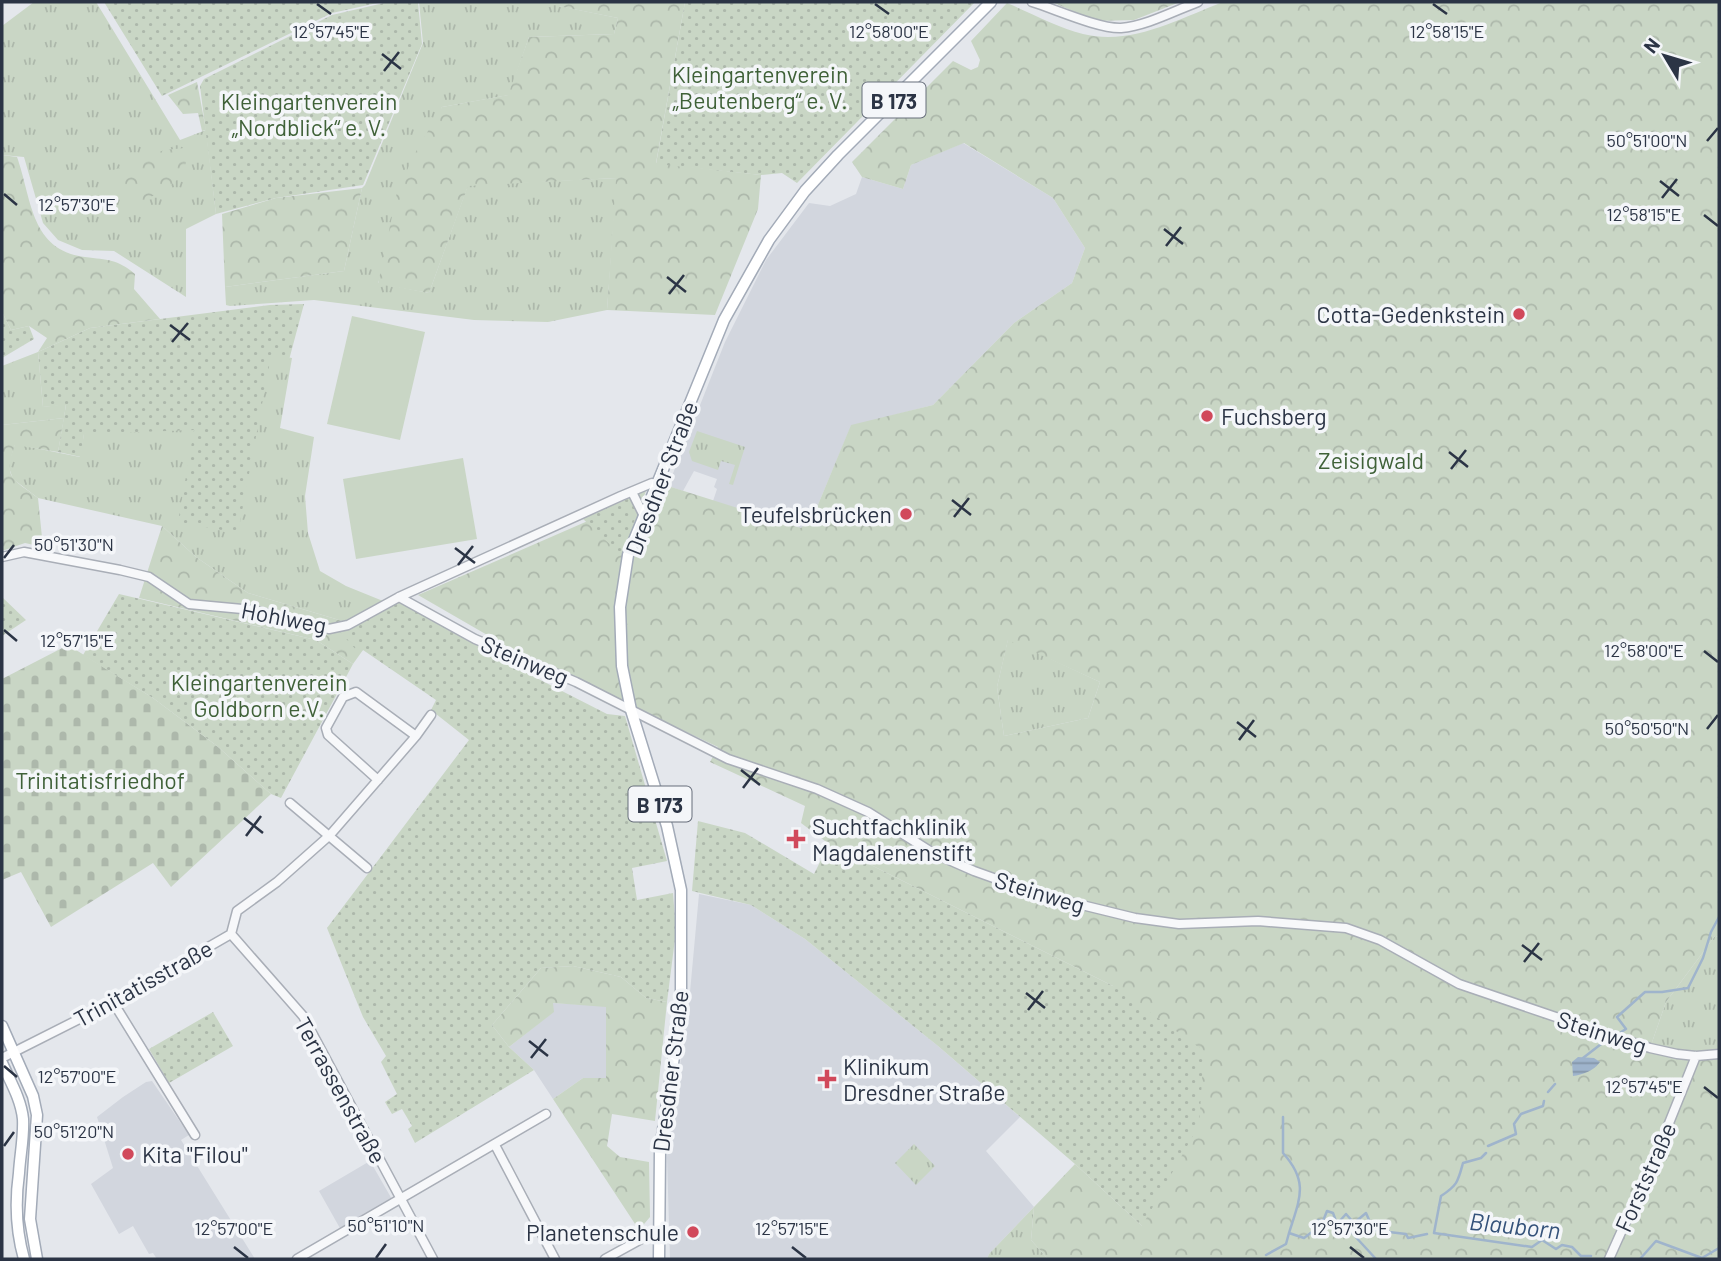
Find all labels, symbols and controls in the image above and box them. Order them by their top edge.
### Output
text: 12°57'45"E [292,20,370,42]
text: 12°58'00"E [849,20,929,42]
text: 12°58'15"E [1410,20,1485,42]
north arrow [1630,21,1700,91]
text: N [1638,33,1664,57]
park label: Kleingartenverein „Beutenberg“ e. V. [672,60,848,114]
road number: B 173 [862,82,926,118]
park label: Kleingartenverein „Nordblick“ e. V. [221,87,397,141]
text: 50°51'00"N [1607,129,1687,151]
text: 12°57'30"E [38,193,116,215]
text: 12°58'15"E [1607,203,1682,225]
place label: Cotta-Gedenkstein [1317,300,1505,328]
marker: Cotta-Gedenkstein [1511,306,1527,322]
street label: Dresdner Straße [619,397,703,559]
place label: Fuchsberg [1221,402,1327,430]
marker: Fuchsberg [1199,408,1215,424]
park label: Zeisigwald [1318,446,1424,474]
place label: Teufelsbrücken [739,500,892,528]
marker: Teufelsbrücken [898,506,914,522]
text: 50°51'30"N [34,533,114,555]
street label: Hohlweg [239,595,329,639]
text: 12°57'15"E [40,629,114,651]
street label: Steinweg [477,629,573,691]
text: 12°58'00"E [1604,639,1684,661]
park label: Kleingartenverein Goldborn e.V. [171,668,347,722]
text: 50°50'50"N [1605,717,1689,739]
park label: Trinitatisfriedhof [15,766,185,794]
road number: B 173 [628,786,692,822]
place label: Suchtfachklinik Magdalenenstift [812,812,973,866]
marker: Suchtfachklinik Magdalenenstift [786,829,806,849]
street label: Steinweg [992,865,1088,919]
street label: Trinitatisstraße [69,933,217,1033]
street label: Dresdner Straße [646,989,694,1153]
street label: Steinweg [1554,1004,1650,1060]
street label: Terrassenstraße [289,1012,393,1168]
place label: Klinikum Dresdner Straße [843,1052,1006,1106]
text: 12°57'00"E [38,1065,116,1087]
marker: Klinikum Dresdner Straße [817,1069,837,1089]
text: 12°57'45"E [1605,1075,1683,1097]
street label: Forststraße [1608,1118,1682,1236]
text: 50°51'20"N [34,1120,114,1142]
place label: Kita "Filou" [142,1140,248,1168]
marker: Kita "Filou" [120,1146,136,1162]
water label: Blauborn [1468,1206,1562,1244]
text: 50°51'10"N [347,1214,425,1236]
text: 12°57'00"E [195,1217,273,1239]
text: 12°57'15"E [755,1217,829,1239]
text: 12°57'30"E [1311,1217,1389,1239]
place label: Planetenschule [526,1218,679,1246]
marker: Planetenschule [685,1224,701,1240]

